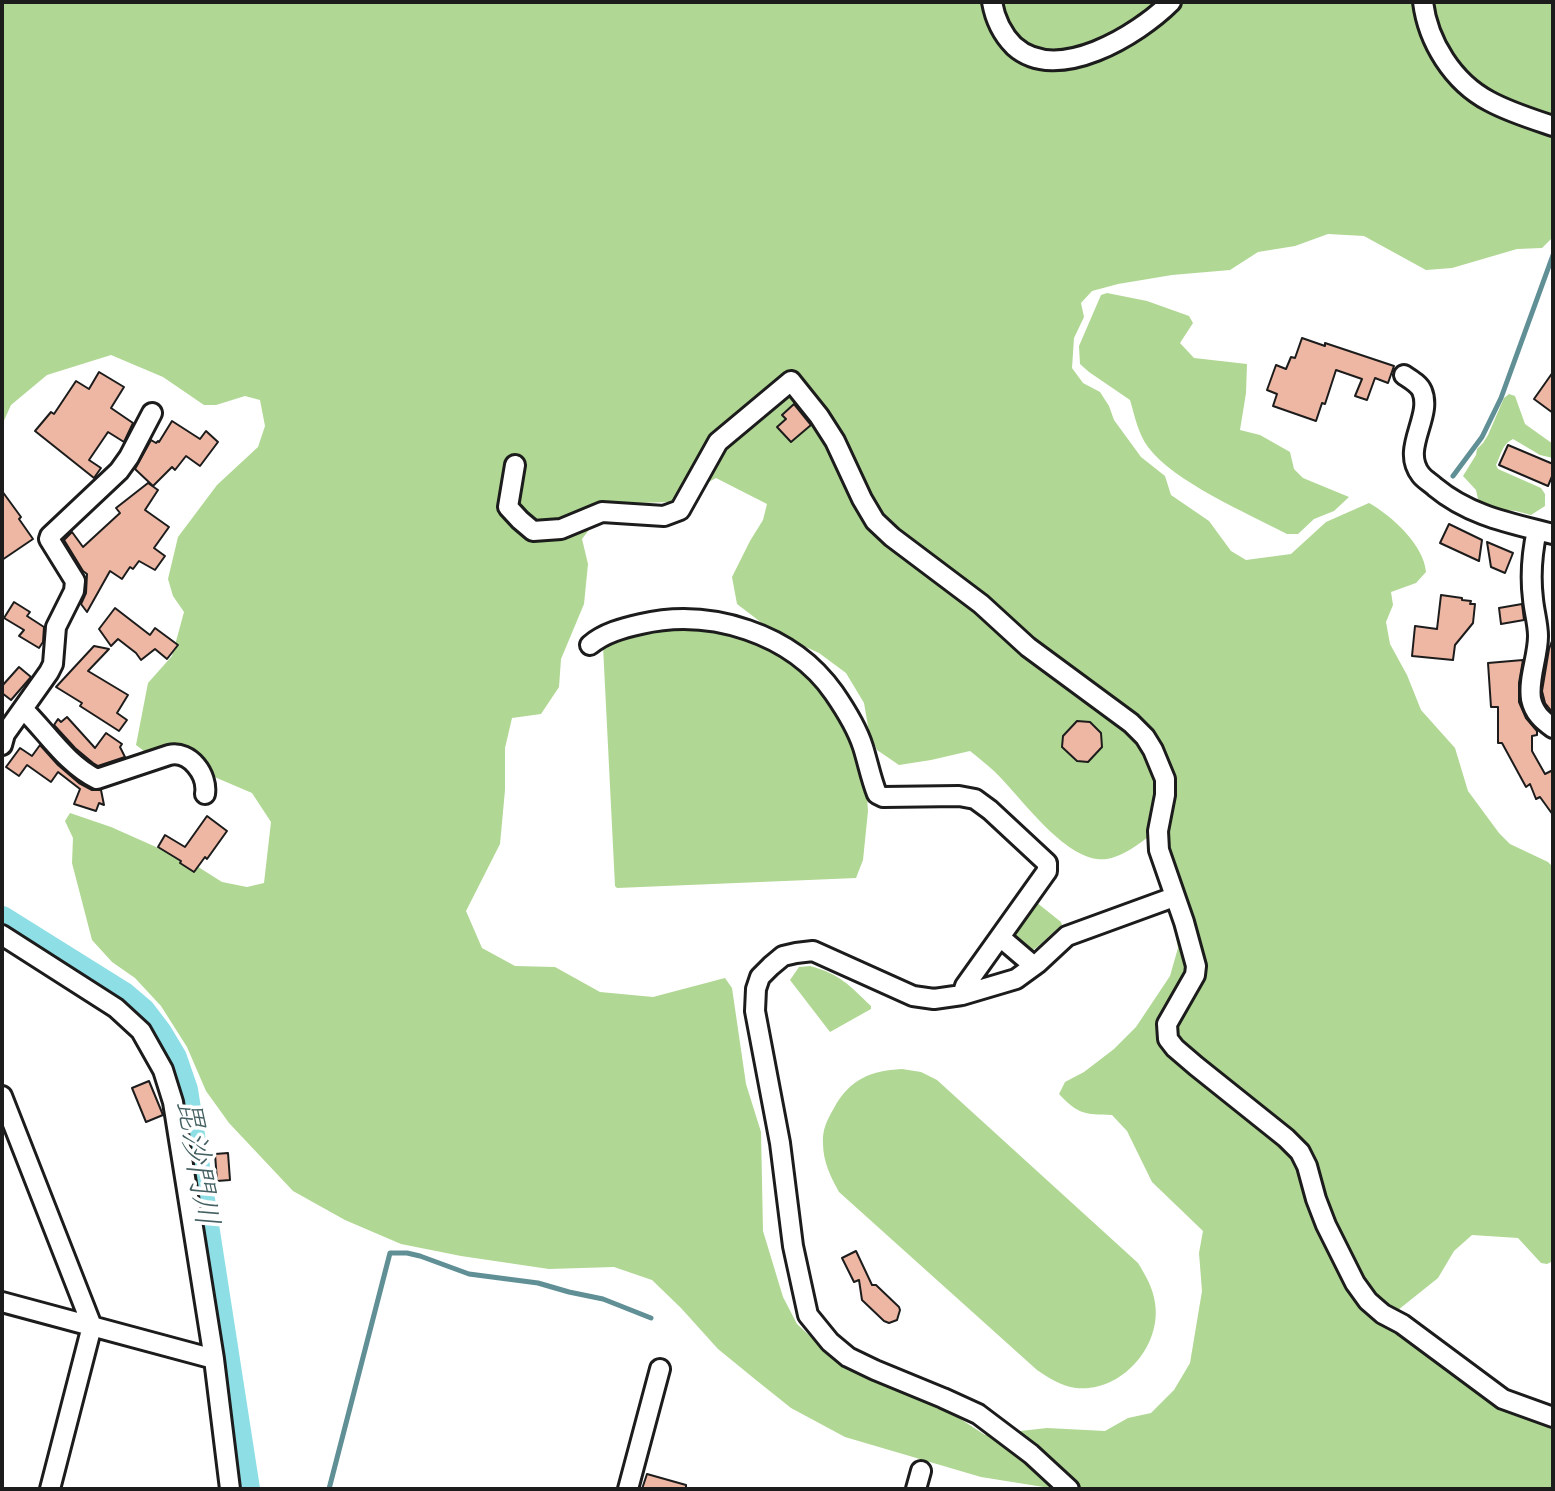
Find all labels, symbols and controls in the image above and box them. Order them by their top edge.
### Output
water label: 毘沙門川 [166,1097,224,1229]

